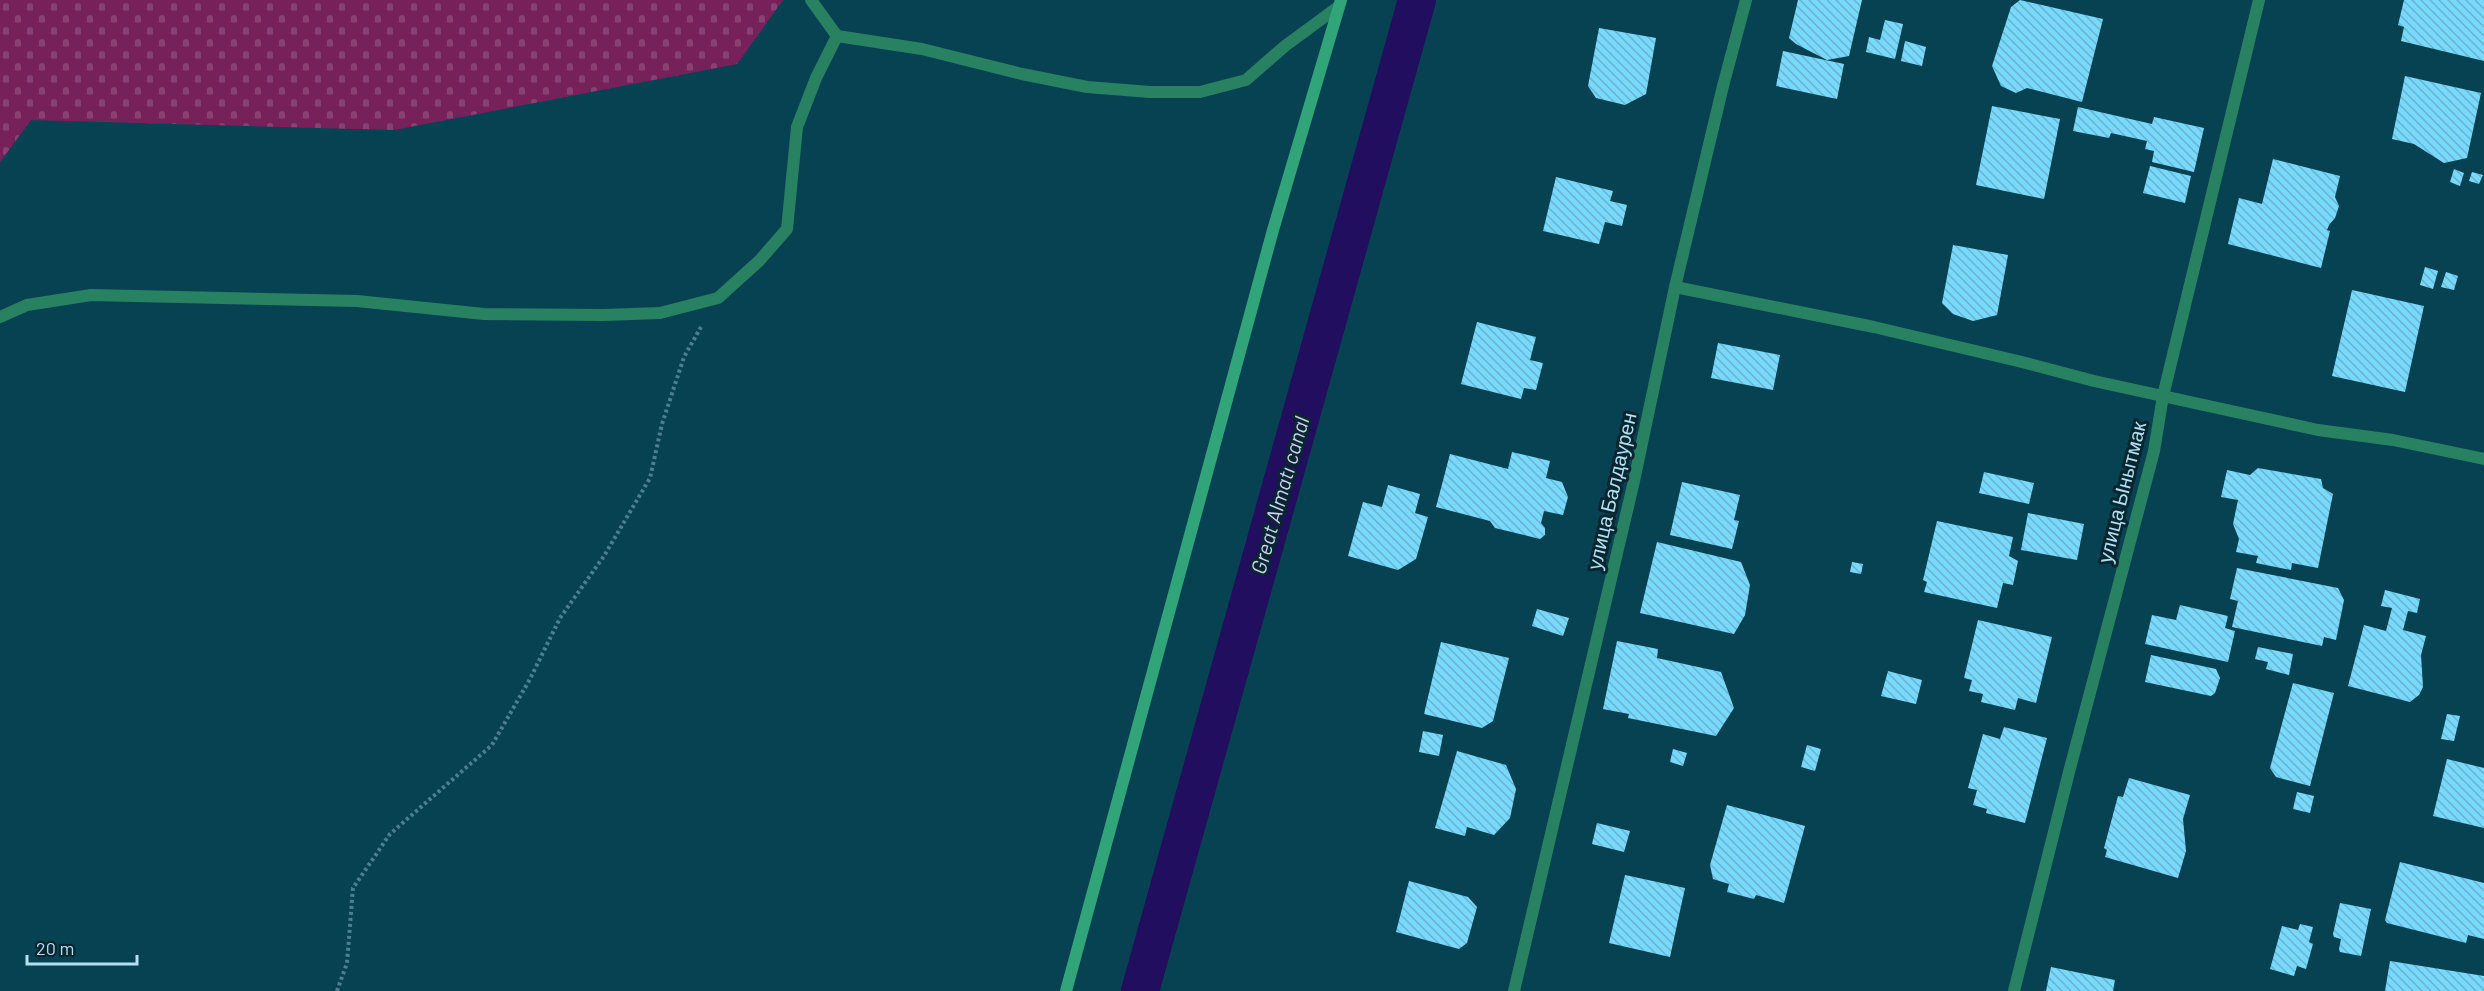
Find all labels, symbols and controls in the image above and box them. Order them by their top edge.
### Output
street label: улица Балдаурен [1581,410,1641,572]
water label: Great Almatı canal [1245,413,1313,577]
street label: улица Ынытмак [2092,419,2150,565]
scale bar [27,928,136,966]
text: 20 m [36,937,74,959]

